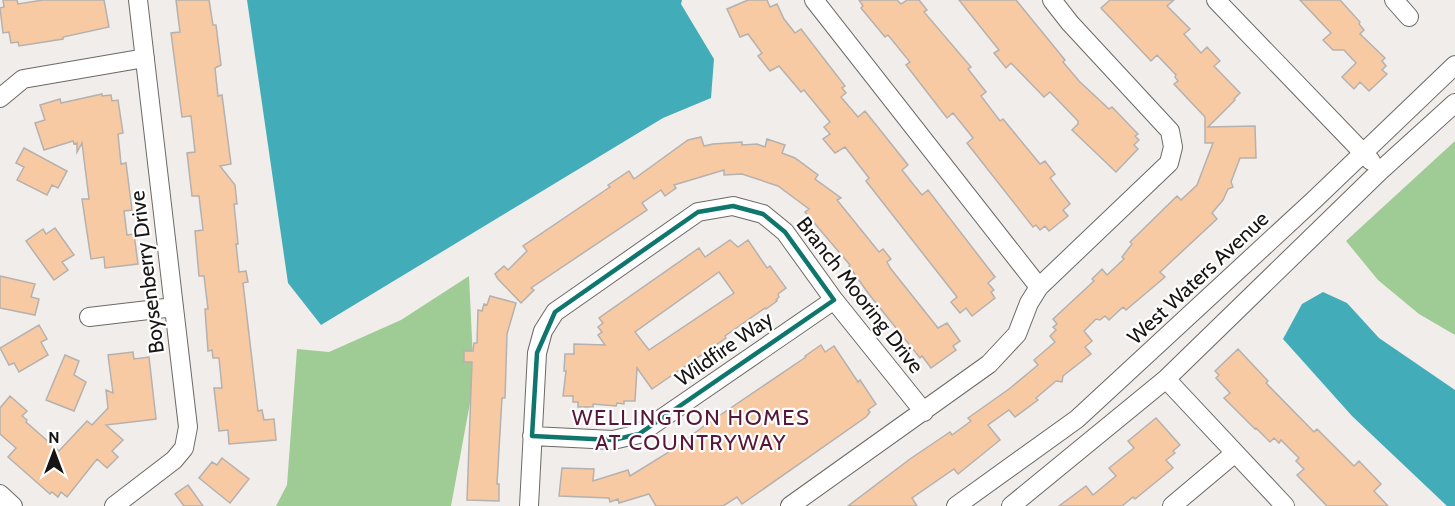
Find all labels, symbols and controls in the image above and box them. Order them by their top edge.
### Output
street label: Boysenberry Drive [124,189,169,355]
street label: West Waters Avenue [1122,206,1273,349]
street label: Branch Mooring Drive [792,212,929,378]
street label: Wildfire Way [670,306,778,391]
district label: WELLINGTON HOMES AT COUNTRYWAY [572,404,810,456]
north arrow [24,422,84,482]
text: N [48,428,60,447]

